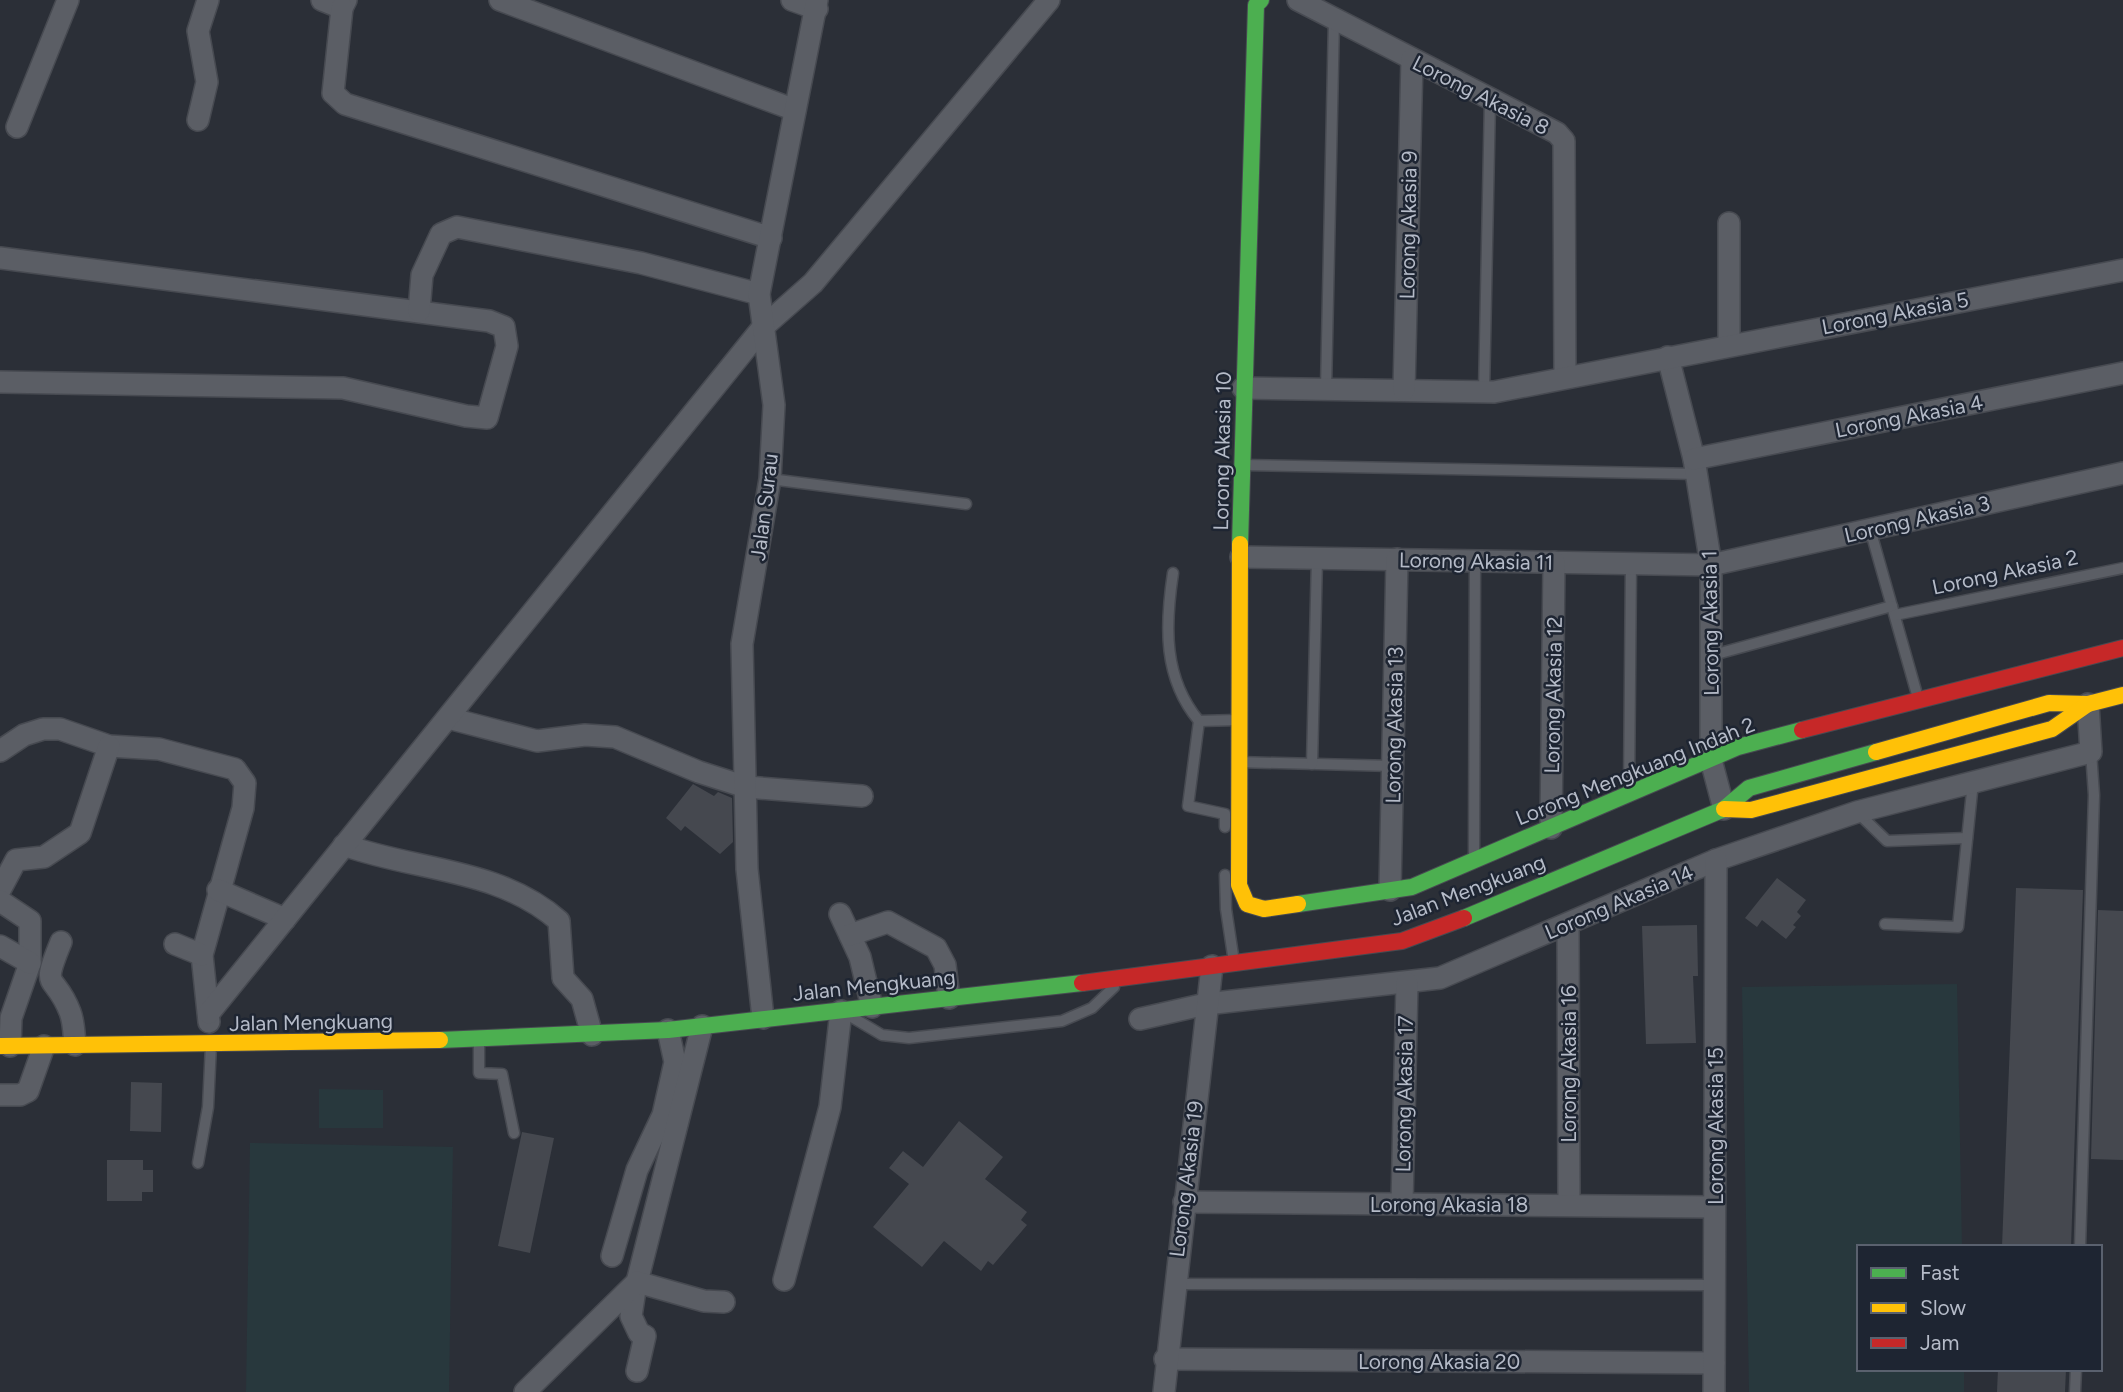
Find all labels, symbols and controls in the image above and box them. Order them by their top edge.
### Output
street label: Lorong Akasia 8 [1409,50,1553,140]
street label: Lorong Akasia 9 [1394,150,1422,300]
street label: Lorong Akasia 5 [1819,287,1971,339]
street label: Lorong Akasia 10 [1208,371,1236,531]
street label: Lorong Akasia 4 [1833,389,1985,443]
street label: Jalan Surau [745,452,783,562]
street label: Lorong Akasia 3 [1842,490,1992,548]
street label: Lorong Akasia 2 [1930,544,2080,600]
street label: Lorong Akasia 11 [1399,547,1553,575]
street label: Lorong Akasia 1 [1696,550,1724,696]
street label: Lorong Akasia 12 [1539,616,1567,774]
street label: Lorong Akasia 13 [1380,646,1408,804]
street label: Lorong Mengkuang Indah 2 [1512,711,1758,831]
street label: Jalan Mengkuang [1387,849,1549,931]
street label: Lorong Akasia 14 [1541,859,1697,945]
street label: Jalan Mengkuang [791,964,957,1006]
street label: Lorong Akasia 16 [1556,985,1581,1143]
street label: Jalan Mengkuang [229,1008,393,1036]
street label: Lorong Akasia 17 [1390,1015,1418,1173]
street label: Lorong Akasia 15 [1703,1047,1728,1205]
street label: Lorong Akasia 19 [1164,1099,1208,1259]
street label: Lorong Akasia 18 [1370,1192,1528,1217]
legend [1857,1245,2102,1371]
text: Fast [1920,1260,1960,1285]
text: Slow [1920,1295,1966,1320]
text: Jam [1920,1330,1959,1355]
street label: Lorong Akasia 20 [1358,1349,1520,1374]

